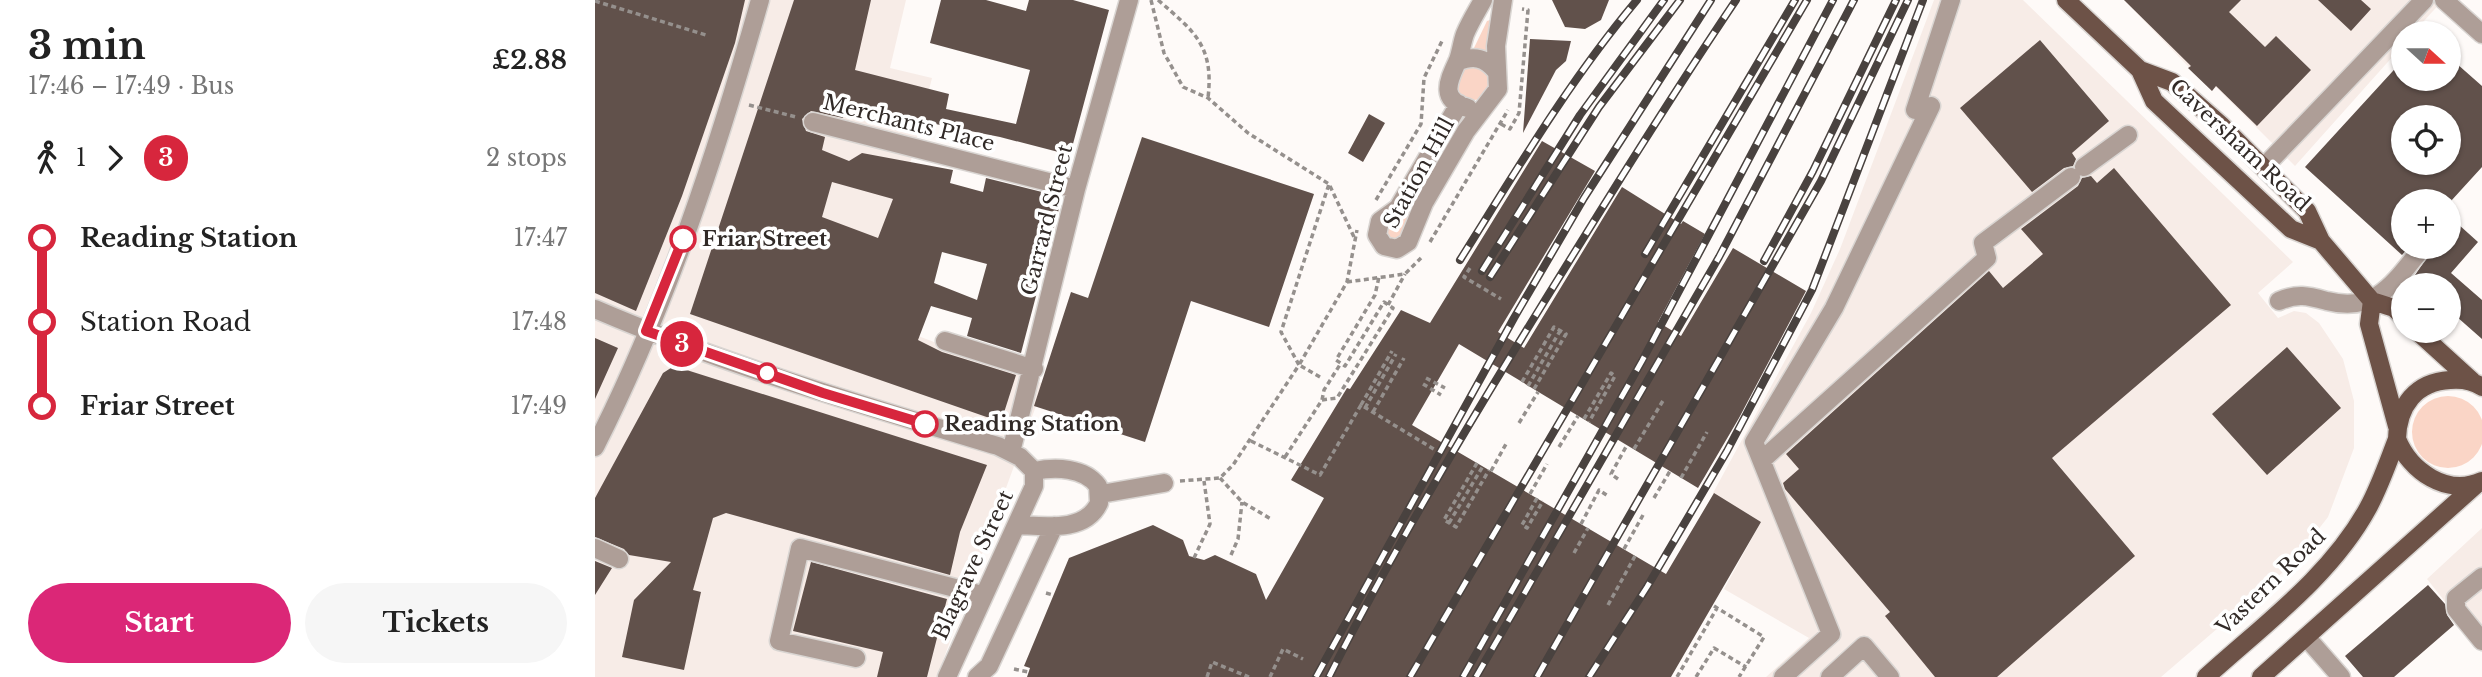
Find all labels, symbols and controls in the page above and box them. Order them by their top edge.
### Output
north arrow [2391,21,2461,91]
map controls [2391,21,2461,343]
text: 3 min [28,22,146,69]
text: £2.88 [492,44,567,76]
text: 17:46 – 17:49 · Bus [28,72,234,100]
street label: Caversham Road [2164,73,2316,217]
street label: Merchants Place [821,89,997,157]
button: locate [2391,105,2461,175]
street label: Station Hill [1378,113,1460,233]
icon: walk [28,139,66,177]
icon: forward [96,139,134,177]
street label: Garrard Street [1016,142,1078,298]
text: 3 [158,143,174,172]
text: 1 [76,144,86,172]
text: 2 stops [486,144,567,172]
button: + [2391,189,2461,259]
text: Reading Station [80,222,297,254]
text: 17:47 [514,224,567,252]
marker: Friar Street [670,226,696,252]
place label: Friar Street [702,226,827,252]
button: − [2391,273,2461,343]
text: Station Road [80,306,251,338]
text: 17:48 [511,308,567,336]
line badge: 3 [659,321,705,367]
text: 3 [674,329,690,358]
unlabelled marker [757,363,777,383]
text: Friar Street [80,390,235,422]
text: 17:49 [510,392,567,420]
marker: Reading Station [912,411,938,437]
place label: Reading Station [944,411,1120,437]
street label: Blagrave Street [927,486,1019,644]
street label: Vastern Road [2210,523,2331,641]
button: Start [28,583,291,663]
button: Tickets [305,583,567,663]

